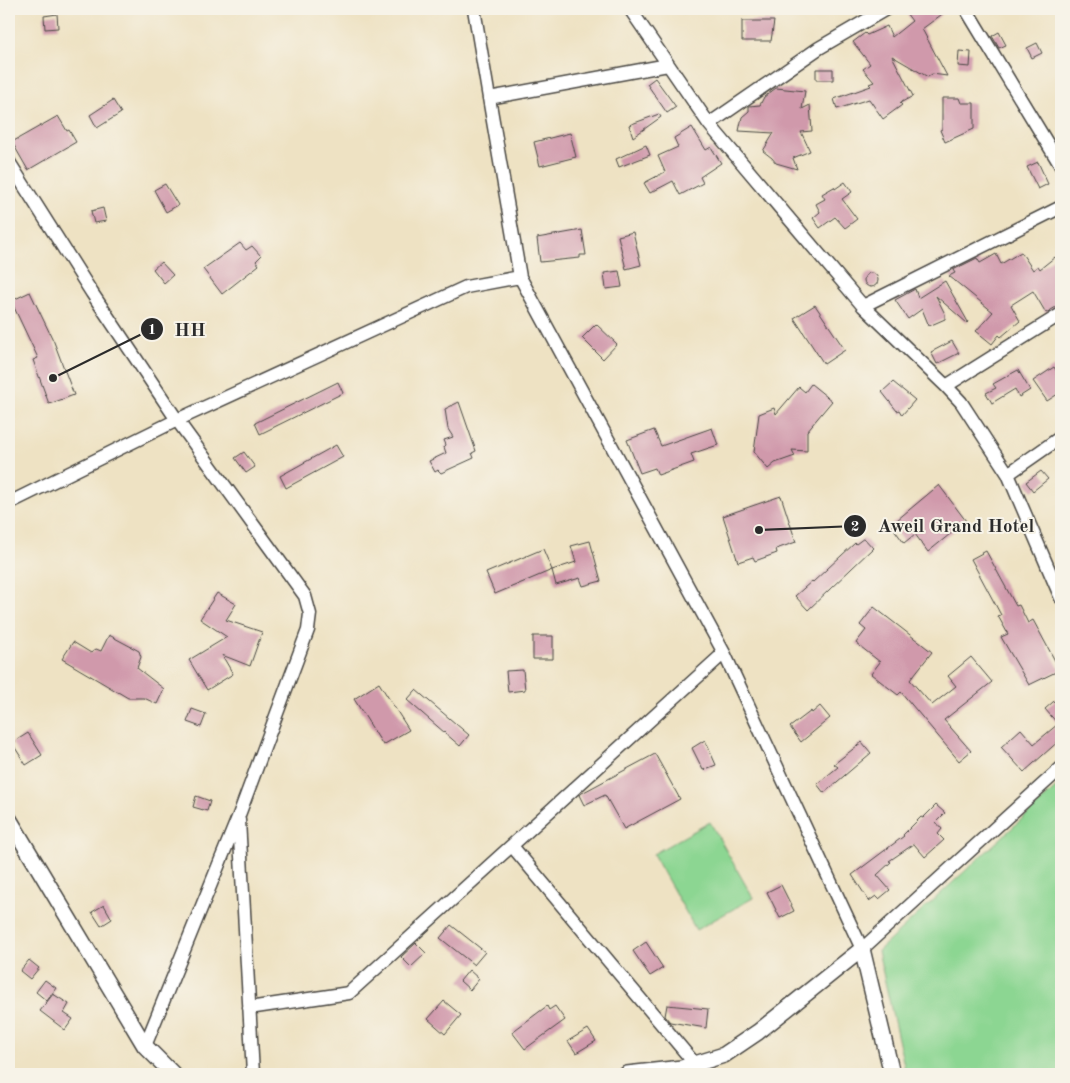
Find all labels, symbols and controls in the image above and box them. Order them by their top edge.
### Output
callout: HH [139,312,216,346]
text: HH [174,322,206,341]
text: 1 [148,323,156,338]
callout: Aweil Grand Hotel [843,509,1045,543]
text: Aweil Grand Hotel [878,518,1035,537]
text: 2 [851,520,859,535]

